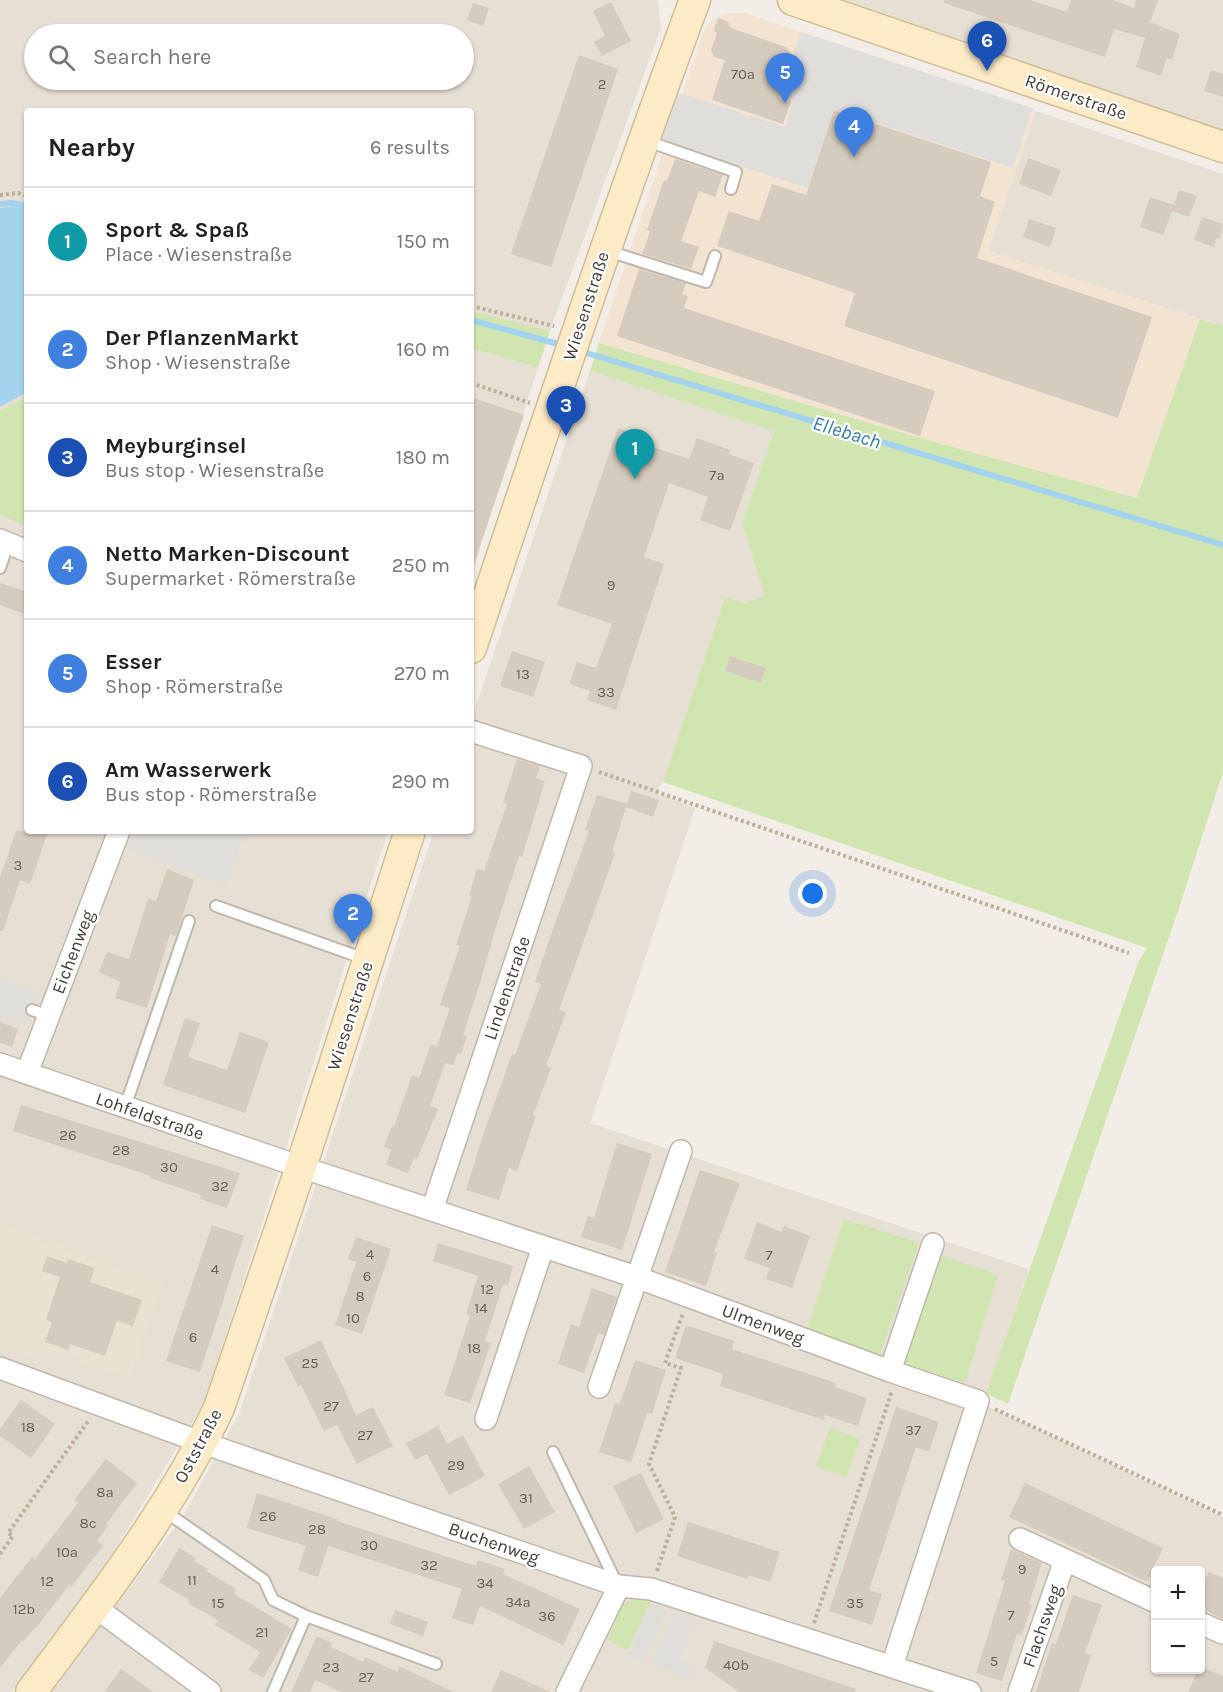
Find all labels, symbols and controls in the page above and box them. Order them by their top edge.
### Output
pin: 6 [968,22,1006,71]
search box [24,24,474,90]
icon: search [45,41,78,74]
text: Search here [93,44,211,70]
pin: 5 [766,54,804,103]
house number: 70a [731,65,755,83]
street label: Römerstraße [1022,69,1130,125]
house number: 2 [598,75,606,93]
pin: 4 [834,108,874,157]
text: Nearby [48,132,135,163]
text: 6 results [370,136,450,159]
text: Sport & Spaß [105,217,249,243]
text: 1 [64,230,71,253]
text: 150 m [397,230,450,253]
text: Place · Wiesenstraße [105,243,292,266]
street label: Wiesenstraße [558,249,614,363]
text: Der PflanzenMarkt [105,325,299,351]
text: 2 [61,338,74,361]
text: 160 m [397,338,450,361]
text: Shop · Wiesenstraße [105,351,291,374]
pin: 3 [546,386,586,436]
water label: Ellebach [810,411,884,454]
pin: 1 [616,430,654,479]
text: Meyburginsel [105,433,246,459]
text: 3 [61,446,74,469]
text: 180 m [396,446,450,469]
text: Bus stop · Wiesenstraße [105,459,324,482]
house number: 7a [709,466,725,484]
text: Netto Marken-Discount [105,541,349,567]
text: 4 [62,554,73,577]
text: 250 m [392,554,450,577]
text: Supermarket · Römerstraße [105,567,356,590]
house number: 9 [607,576,615,594]
text: Esser [105,649,161,675]
text: 5 [62,662,73,685]
text: 270 m [394,662,450,685]
house number: 13 [516,665,530,683]
text: Shop · Römerstraße [105,675,283,698]
house number: 33 [597,683,615,701]
text: Am Wasserwerk [105,757,272,783]
text: 6 [61,770,74,793]
text: 290 m [391,770,450,793]
text: Bus stop · Römerstraße [105,783,317,806]
house number: 3 [14,856,22,874]
your location [798,879,827,908]
pin: 2 [334,894,372,944]
street label: Eichenweg [47,907,99,997]
street label: Lindenstraße [479,933,535,1043]
street label: Wiesenstraße [322,959,378,1073]
street label: Lohfeldstraße [93,1087,207,1145]
house number: 26 [59,1126,77,1144]
house number: 28 [112,1141,130,1159]
house number: 30 [160,1158,178,1176]
house number: 32 [211,1177,229,1195]
house number: 4 [366,1245,375,1263]
house number: 7 [765,1246,773,1264]
house number: 4 [211,1260,220,1278]
house number: 6 [363,1267,371,1285]
house number: 12 [480,1280,494,1298]
house number: 8 [355,1287,365,1305]
house number: 14 [474,1299,488,1317]
street label: Ulmenweg [719,1299,807,1349]
house number: 10 [346,1309,360,1327]
house number: 6 [189,1328,197,1346]
house number: 18 [467,1339,481,1357]
house number: 25 [301,1354,319,1372]
house number: 27 [323,1397,339,1415]
street label: Oststraße [169,1405,227,1487]
house number: 18 [21,1418,35,1436]
house number: 37 [905,1421,921,1439]
house number: 27 [357,1426,373,1444]
house number: 29 [447,1456,465,1474]
house number: 8a [96,1483,114,1501]
house number: 31 [519,1489,533,1507]
house number: 26 [259,1507,277,1525]
house number: 8c [80,1514,96,1532]
street label: Buchenweg [446,1517,542,1569]
house number: 28 [308,1520,326,1538]
house number: 30 [360,1536,378,1554]
house number: 10a [56,1543,78,1561]
house number: 32 [420,1556,438,1574]
house number: 9 [1018,1560,1026,1578]
map controls [1151,1566,1205,1674]
button: + [1151,1566,1205,1620]
house number: 11 [187,1571,197,1589]
house number: 12 [40,1572,54,1590]
house number: 34 [476,1574,494,1592]
street label: Flachsweg [1018,1582,1066,1670]
house number: 34a [505,1593,531,1611]
house number: 15 [211,1594,225,1612]
house number: 35 [846,1594,864,1612]
house number: 12b [13,1600,35,1618]
house number: 7 [1007,1606,1015,1624]
house number: 36 [538,1607,556,1625]
button: − [1151,1620,1205,1674]
house number: 21 [255,1623,269,1641]
house number: 5 [990,1652,998,1670]
house number: 40b [723,1656,749,1674]
house number: 23 [322,1658,340,1676]
house number: 27 [358,1668,374,1686]

